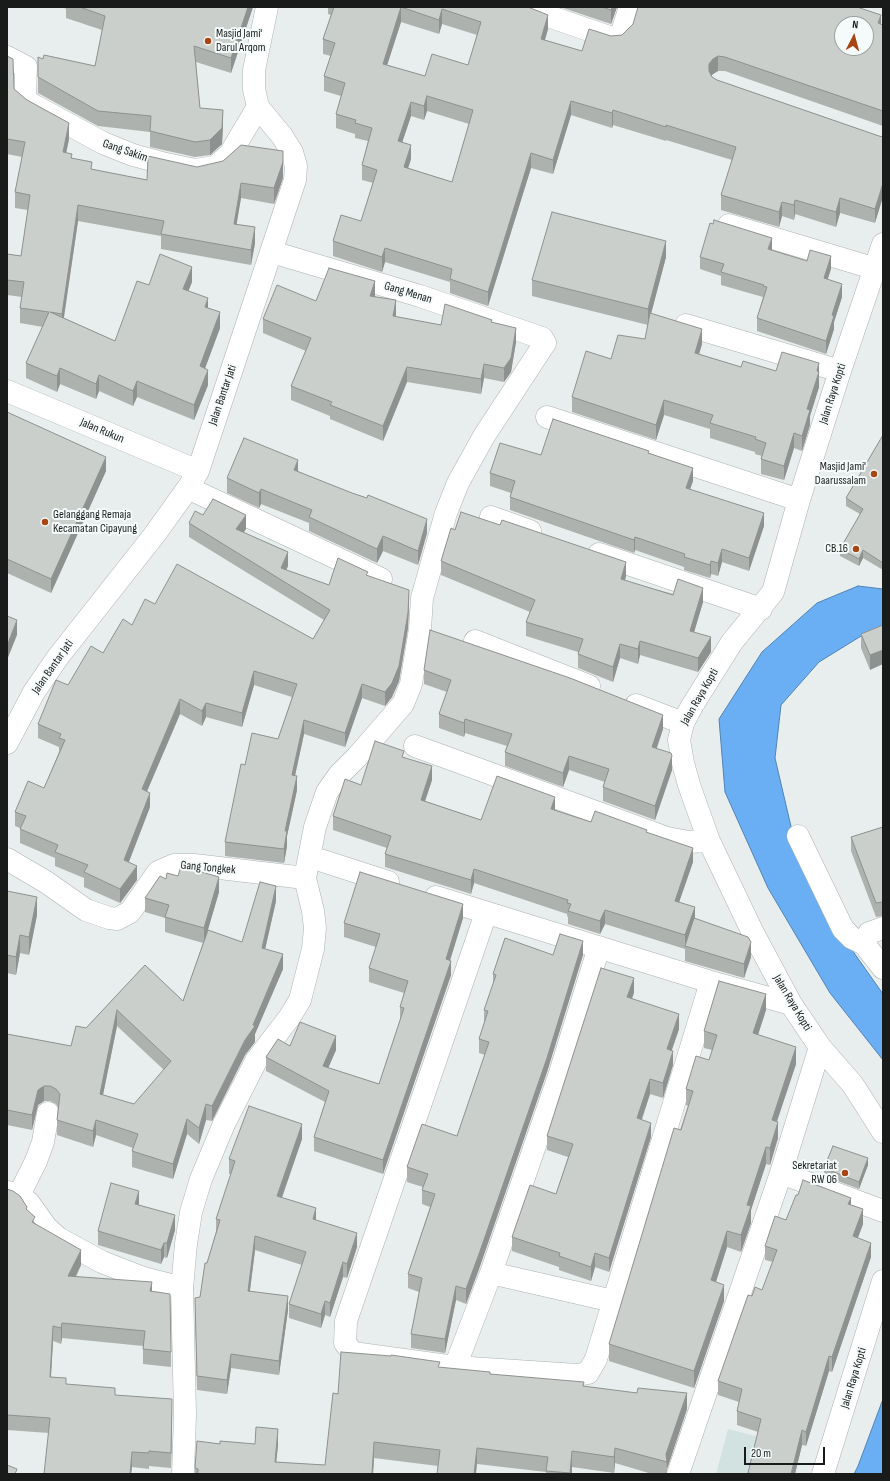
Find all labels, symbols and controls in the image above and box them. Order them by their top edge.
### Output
north arrow [834,16,874,56]
text: N [852,18,859,31]
place label: Masjid Jami' Darul Arqom [216,27,265,55]
marker: Masjid Jami' Darul Arqom [203,36,213,46]
street label: Gang Sakim [101,137,149,165]
street label: Gang Menan [382,279,434,307]
street label: Jalan Raya Kopti [816,362,850,426]
street label: Jalan Bantar Jati [206,363,240,427]
street label: Jalan Rukun [78,415,126,447]
place label: Masjid Jami' Daarussalam [815,460,866,488]
marker: Masjid Jami' Daarussalam [869,469,879,479]
place label: Gelanggang Remaja Kecamatan Cipayung [53,508,137,536]
marker: Gelanggang Remaja Kecamatan Cipayung [40,517,50,527]
place label: CB.16 [825,542,848,556]
marker: CB.16 [851,544,861,554]
street label: Jalan Bantar Jati [29,637,77,697]
street label: Jalan Raya Kopti [678,666,722,728]
street label: Gang Tongkek [180,858,236,878]
street label: Jalan Raya Kopti [770,972,814,1034]
place label: Sekretariat RW 06 [792,1159,837,1187]
marker: Sekretariat RW 06 [840,1168,850,1178]
street label: Jalan Raya Kopti [838,1346,870,1410]
scale bar [746,1439,827,1465]
text: 20 m [751,1446,771,1461]

